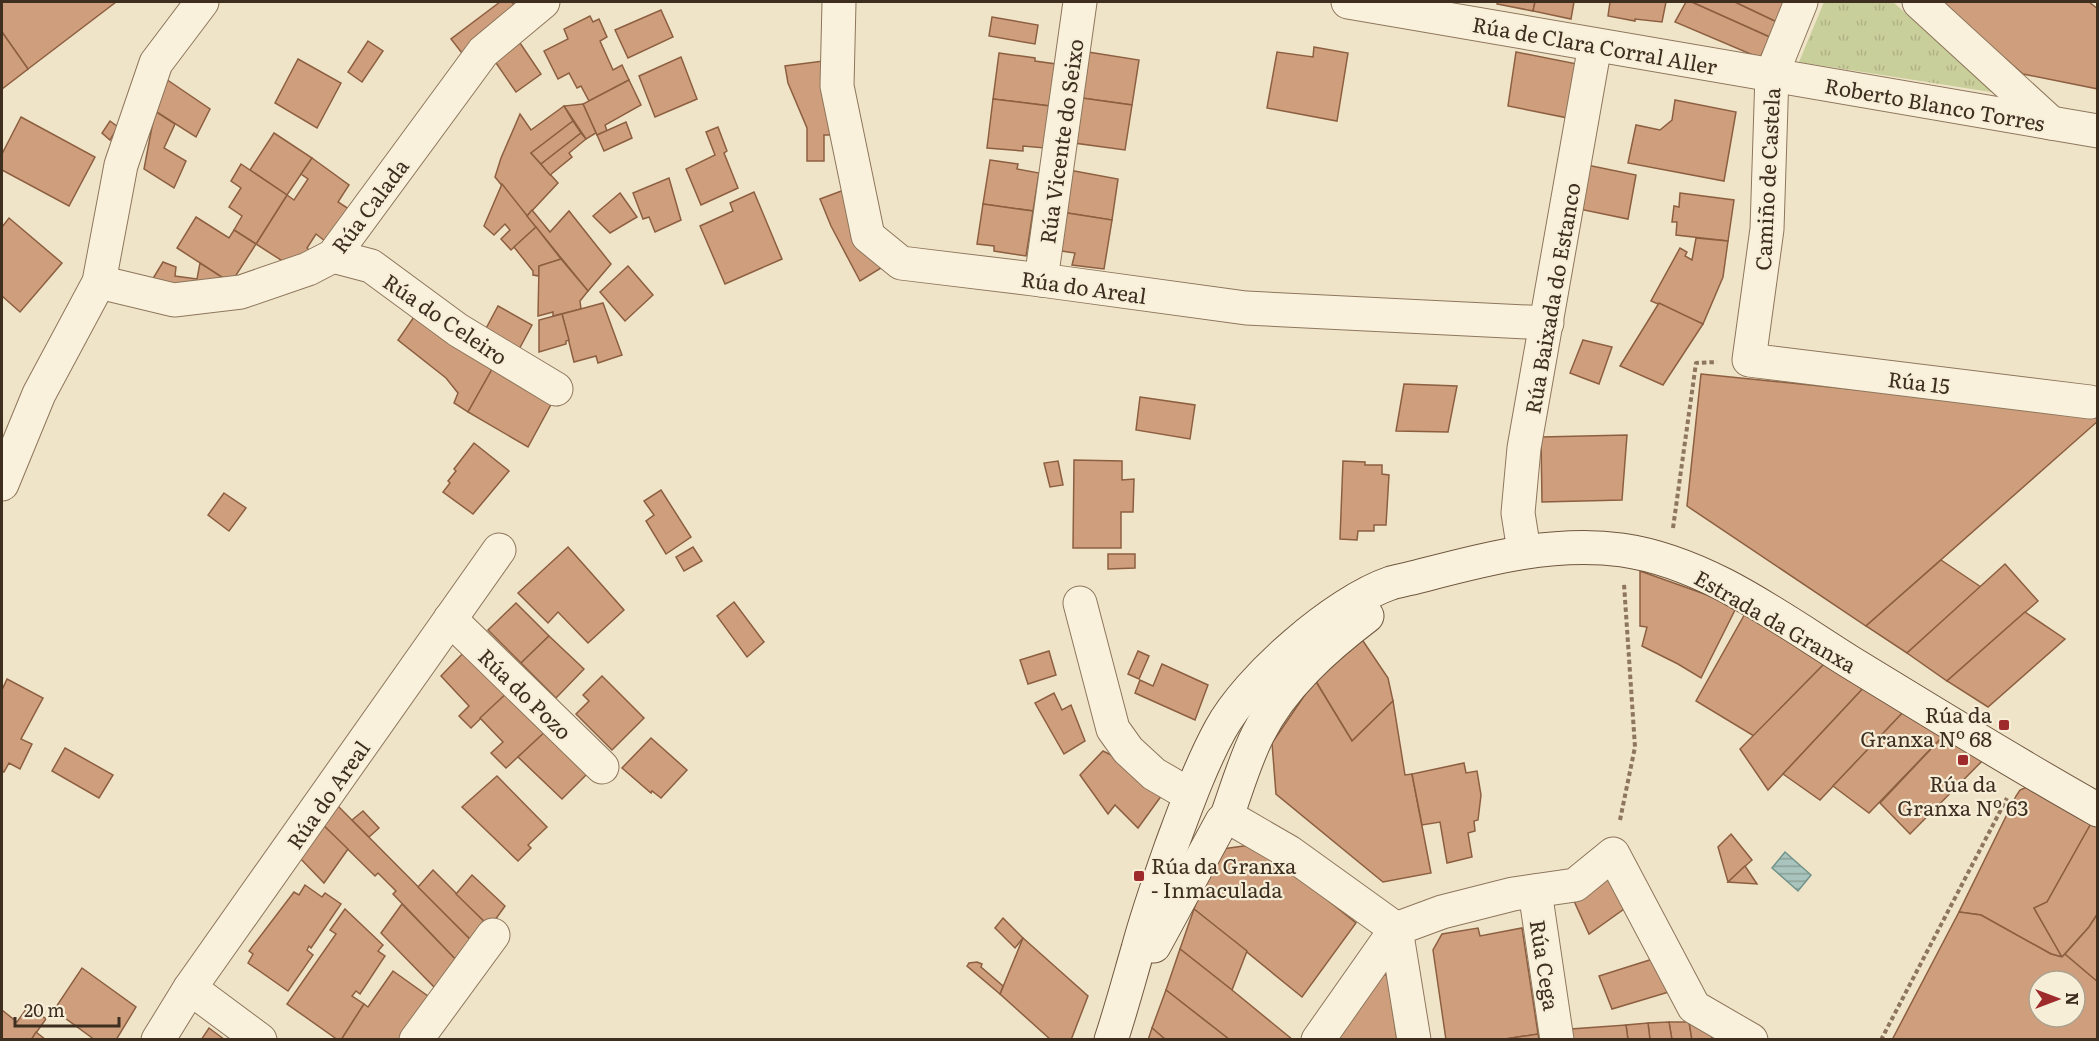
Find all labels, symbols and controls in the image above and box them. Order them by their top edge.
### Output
street label: Rúa de Clara Corral Aller [1470,7,1720,81]
street label: Rúa Vicente do Seixo [1030,37,1090,245]
street label: Roberto Blanco Torres [1822,68,2048,138]
street label: Camiño de Castela [1746,86,1786,271]
street label: Rúa Calada [323,151,415,259]
street label: Rúa Baixada do Estanco [1515,180,1587,416]
street label: Rúa do Areal [1019,262,1149,310]
street label: Rúa do Celeiro [378,265,514,371]
street label: Rúa 15 [1886,362,1952,400]
street label: Estrada da Granxa [1689,561,1863,679]
street label: Rúa do Pozo [472,640,580,746]
place label: Rúa da Granxa Nº 68 [1860,698,1993,753]
marker: Rúa da Granxa Nº 68 [1997,718,2011,732]
street label: Rúa do Areal [278,733,376,855]
marker: Rúa da Granxa Nº 63 [1956,753,1970,767]
place label: Rúa da Granxa Nº 63 [1897,767,2029,822]
place label: Rúa da Granxa - Inmaculada [1151,849,1297,904]
marker: Rúa da Granxa - Inmaculada [1132,869,1146,883]
street label: Rúa Cega [1524,917,1569,1013]
north arrow [2027,969,2087,1029]
scale bar [15,990,118,1028]
text: N [2061,992,2085,1006]
text: 20 m [24,996,65,1023]

